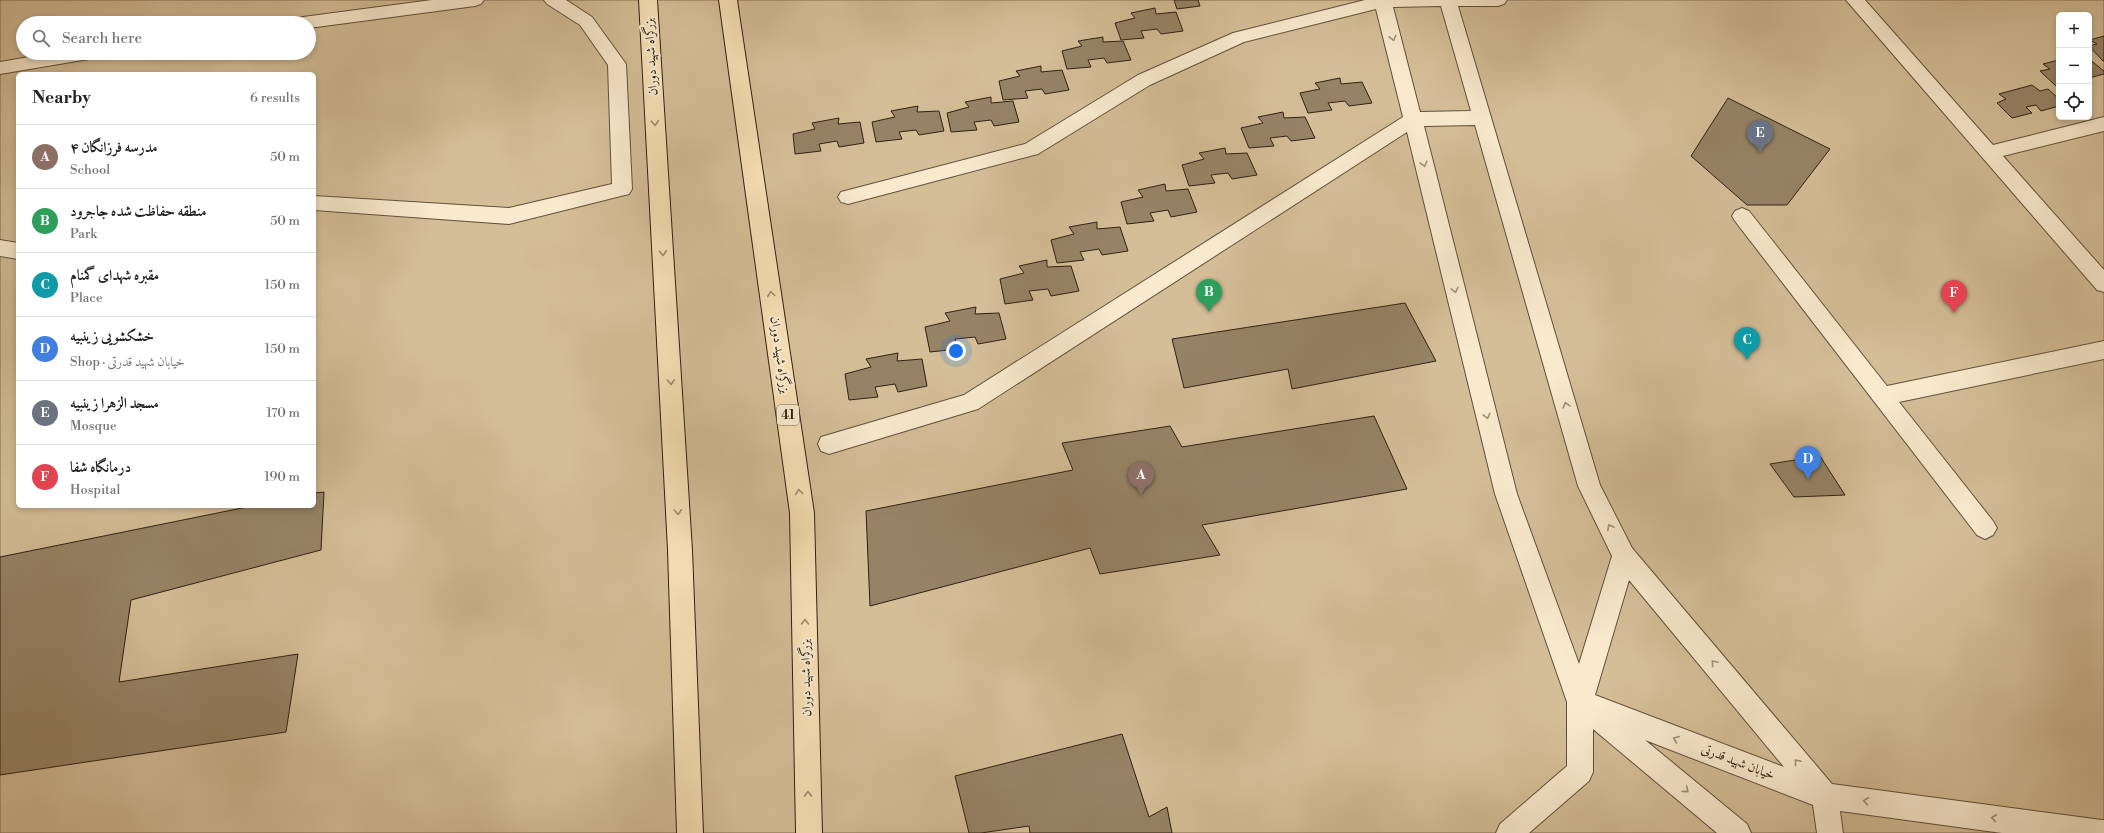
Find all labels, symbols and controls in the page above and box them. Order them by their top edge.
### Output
map controls [2056,12,2092,120]
button: + [2056,12,2092,48]
search box [16,16,316,60]
street label: بزرگراه شهید دوران [640,17,661,96]
icon: search [30,27,52,49]
text: Search here [62,29,142,48]
one-way arrow [1388,35,1396,41]
button: − [2056,48,2092,84]
button: locate [2056,84,2092,120]
text: Nearby [32,87,91,109]
text: 6 results [250,90,300,106]
one-way arrow [651,120,660,126]
pin: E [1747,120,1773,153]
text: مدرسه فرزانگان ۴ [70,138,158,157]
text: A [40,149,50,165]
text: 50 m [270,149,300,165]
one-way arrow [1419,160,1428,167]
text: School [70,162,110,178]
text: منطقه حفاظت شده جاجرود [70,202,207,221]
text: B [40,213,50,229]
text: 50 m [270,213,300,229]
text: Park [70,226,97,242]
one-way arrow [658,250,667,256]
text: مقبره شهدای گمنام [70,266,159,285]
text: C [40,277,50,293]
text: 150 m [265,277,300,293]
pin: B [1196,279,1222,312]
pin: F [1941,280,1967,313]
one-way arrow [1451,287,1459,293]
text: Place [70,290,102,306]
one-way arrow [767,291,776,297]
street label: بزرگراه شهید دوران [767,315,794,395]
text: خشکشویی زینبیه [70,327,154,346]
pin: C [1734,327,1760,360]
text: D [40,341,50,357]
text: 150 m [265,341,300,357]
your location [946,341,966,361]
text: Shop · خیابان شهید قدرتی [70,354,185,370]
one-way arrow [666,379,675,385]
text: مسجد الزهرا زینبیه [70,394,159,413]
one-way arrow [1562,402,1571,409]
text: E [40,405,50,421]
text: 170 m [266,405,300,421]
road number: 41 [777,405,799,425]
one-way arrow [1482,413,1490,420]
text: Mosque [70,418,117,434]
pin: D [1795,446,1821,479]
text: درمانگاه شفا [70,458,131,477]
pin: A [1128,462,1154,495]
text: F [40,469,50,485]
text: 190 m [264,469,300,485]
text: Hospital [70,482,120,498]
one-way arrow [795,489,804,495]
one-way arrow [674,509,683,515]
one-way arrow [1607,524,1615,531]
one-way arrow [800,619,809,625]
street label: بزرگراه شهید دوران [796,638,815,717]
one-way arrow [1711,660,1718,667]
one-way arrow [1673,735,1680,743]
street label: خیابان شهید قدرتی [1699,741,1777,783]
one-way arrow [1795,760,1802,767]
one-way arrow [1681,785,1688,792]
one-way arrow [804,791,812,797]
one-way arrow [1863,797,1869,806]
one-way arrow [1991,814,1997,823]

